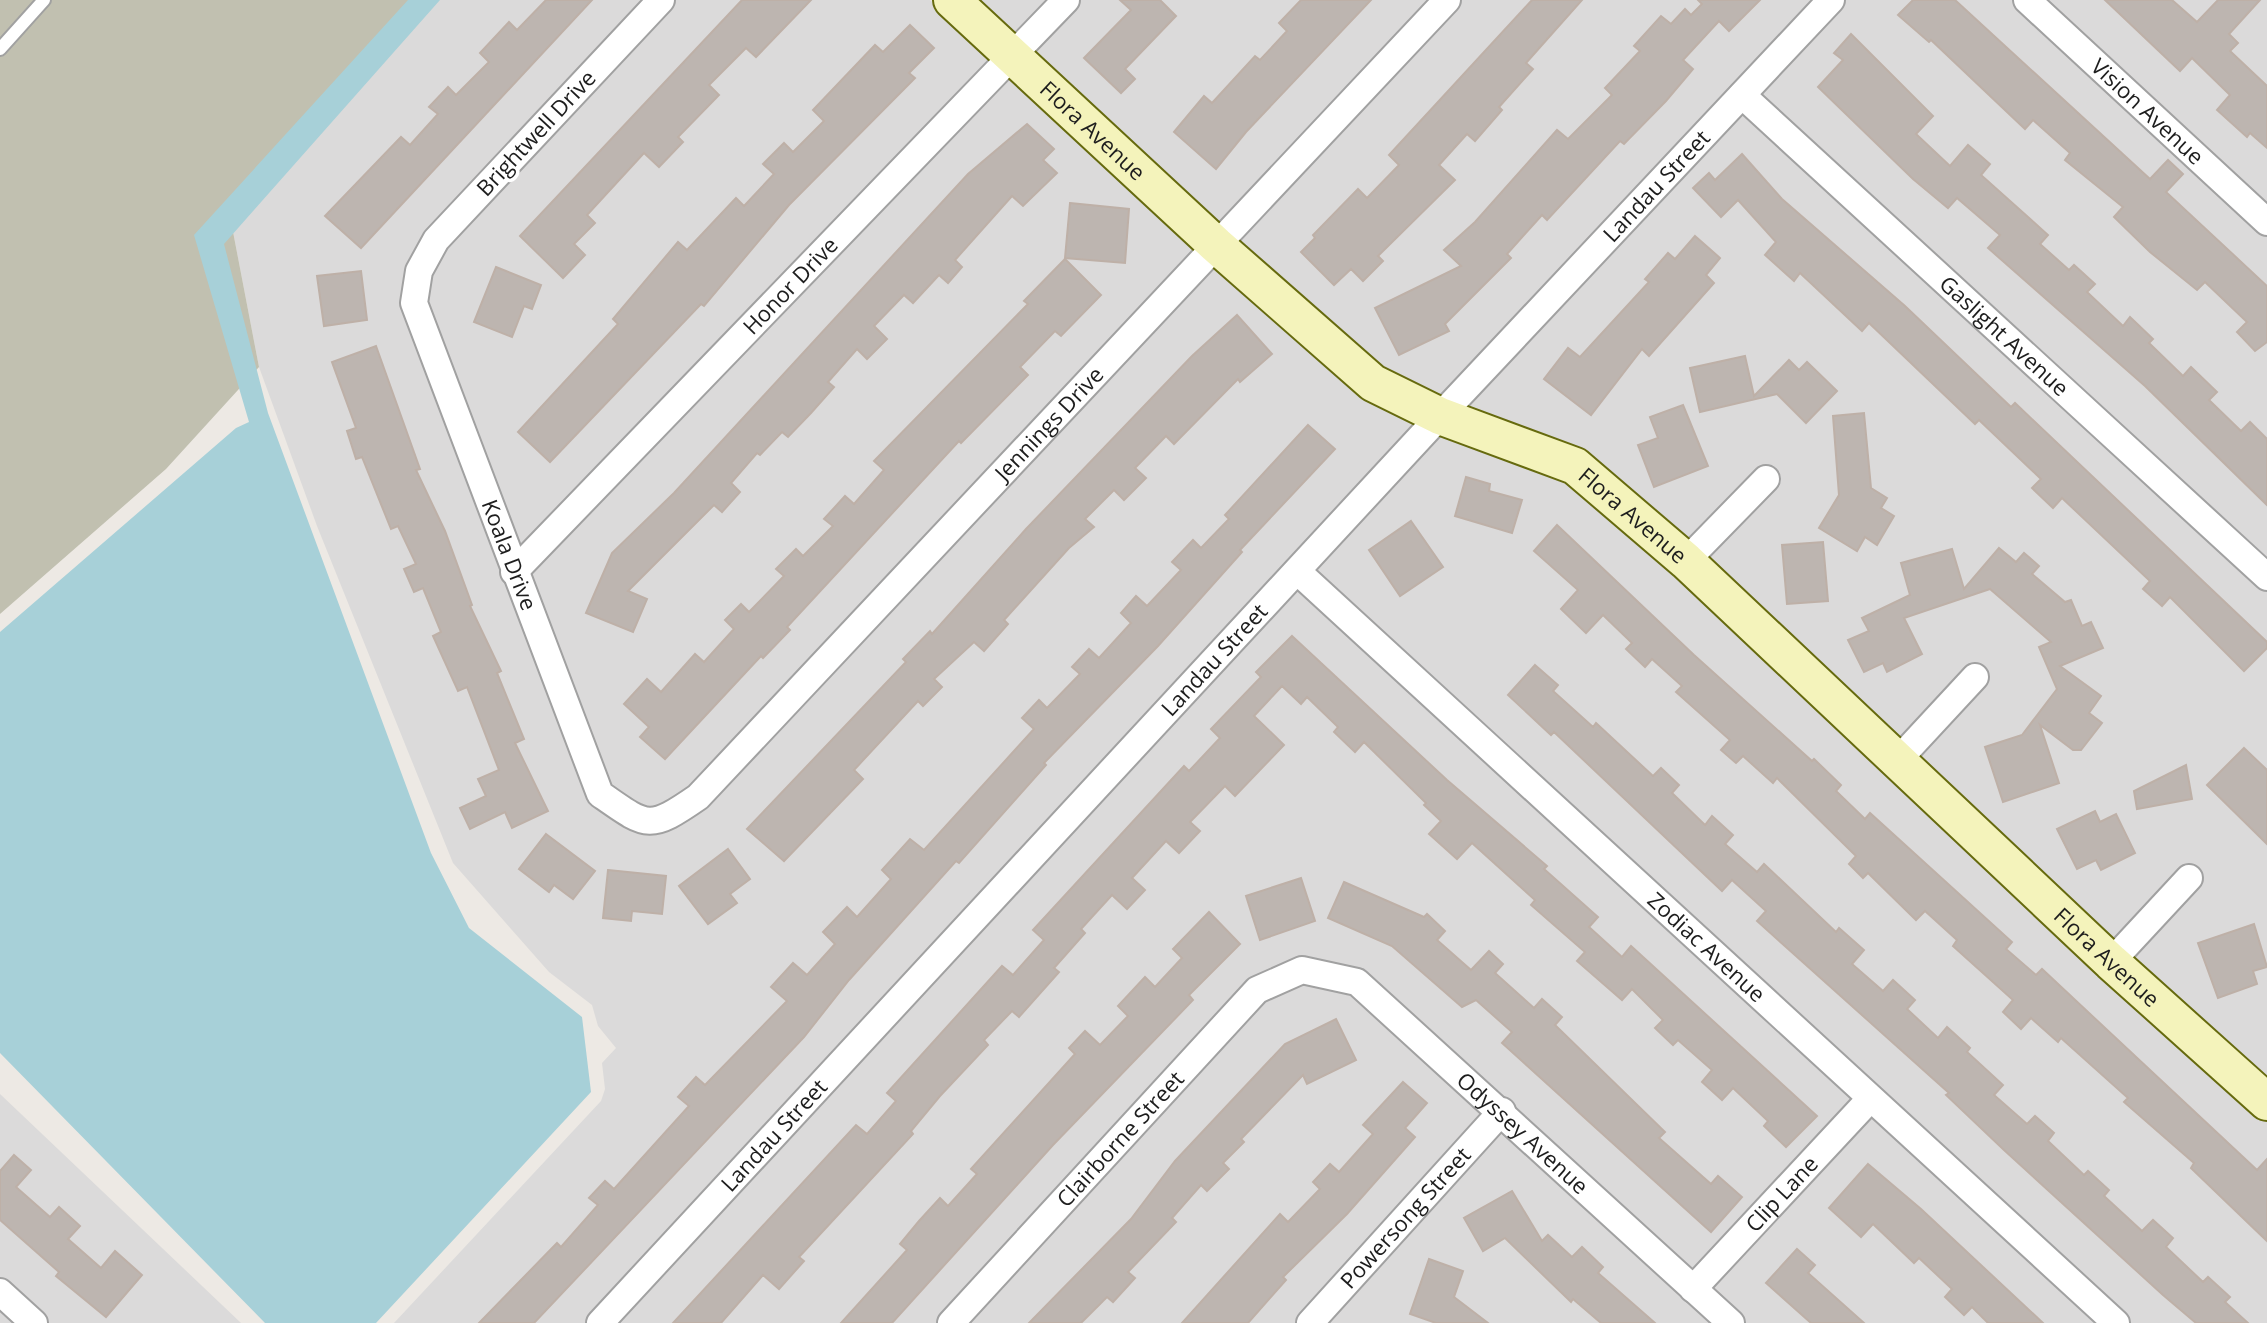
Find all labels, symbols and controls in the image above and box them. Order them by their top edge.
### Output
street label: Vision Avenue [2085,51,2211,170]
street label: Brightwell Drive [469,63,602,202]
street label: Flora Avenue [1034,73,1153,186]
street label: Landau Street [1595,123,1716,248]
street label: Honor Drive [736,230,844,340]
street label: Gaslight Avenue [1934,268,2076,402]
street label: Jennings Drive [986,359,1109,488]
street label: Flora Avenue [1573,460,1694,570]
street label: Koala Drive [476,495,545,614]
street label: Landau Street [1154,596,1273,722]
street label: Zodiac Avenue [1642,885,1773,1008]
street label: Flora Avenue [2048,900,2167,1013]
street label: Clairborne Street [1049,1064,1190,1213]
street label: Odyssey Avenue [1451,1065,1596,1200]
street label: Landau Street [713,1072,833,1197]
street label: Powersong Street [1333,1140,1477,1294]
street label: Clip Lane [1738,1149,1824,1238]

